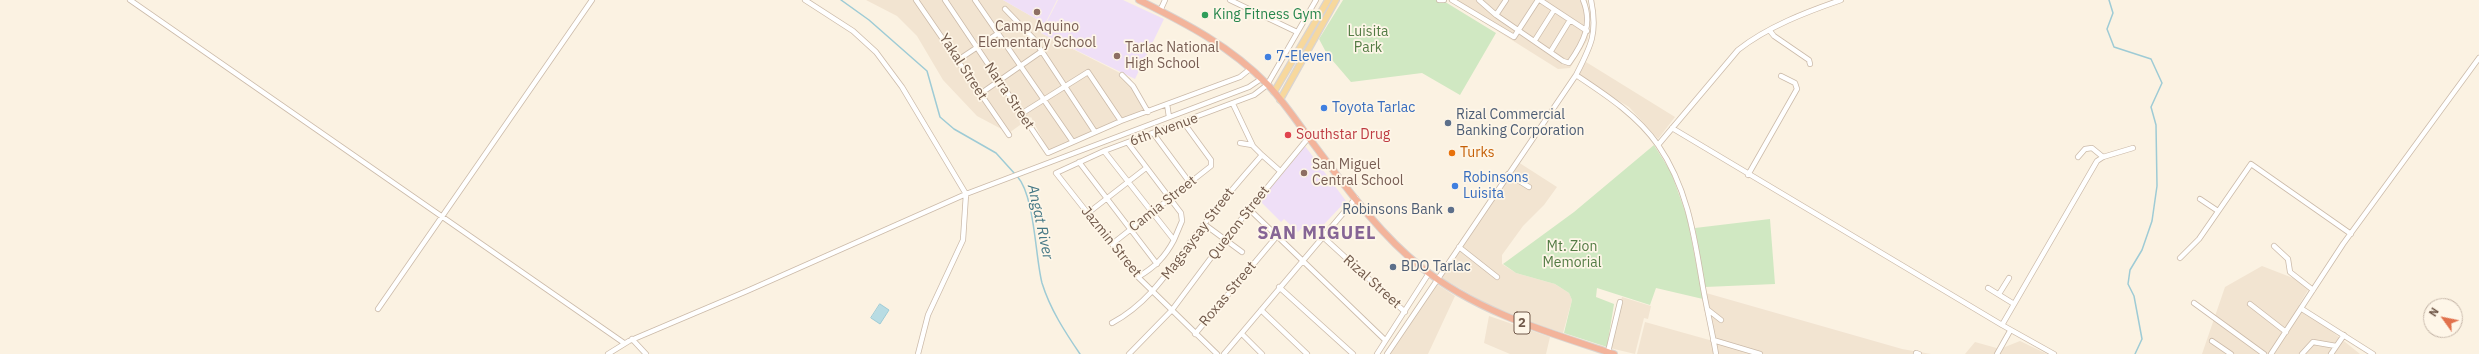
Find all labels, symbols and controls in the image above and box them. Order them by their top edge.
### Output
marker: Camp Aquino Elementary School [1032,7,1042,17]
place label: King Fitness Gym [1213,7,1322,23]
marker: King Fitness Gym [1200,10,1210,20]
place label: Camp Aquino Elementary School [978,19,1096,52]
park label: Luisita Park [1347,24,1389,56]
street label: Yakal Street [935,31,991,103]
place label: Tarlac National High School [1125,40,1219,72]
place label: 7-Eleven [1276,49,1332,65]
marker: Tarlac National High School [1112,51,1122,61]
marker: 7-Eleven [1263,52,1273,62]
street label: Narra Street [981,59,1037,133]
place label: Toyota Tarlac [1332,100,1415,116]
marker: Toyota Tarlac [1319,103,1329,113]
place label: Rizal Commercial Banking Corporation [1456,107,1584,140]
street label: 6th Avenue [1128,110,1200,150]
marker: Rizal Commercial Banking Corporation [1443,118,1453,128]
place label: Southstar Drug [1296,127,1390,143]
marker: Southstar Drug [1283,130,1293,140]
place label: Turks [1460,145,1494,161]
marker: Turks [1447,148,1457,158]
place label: San Miguel Central School [1312,157,1404,190]
marker: San Miguel Central School [1299,168,1309,178]
place label: Robinsons Luisita [1463,170,1529,202]
street label: Camia Street [1126,172,1200,236]
marker: Robinsons Luisita [1450,181,1460,191]
water label: Angat River [1023,183,1057,261]
street label: Quezon Street [1205,183,1273,263]
street label: Magsaysay Street [1158,185,1238,283]
place label: Robinsons Bank [1342,202,1443,218]
street label: Jazmin Street [1077,203,1145,281]
marker: Robinsons Bank [1446,205,1456,215]
district label: SAN MIGUEL [1257,223,1377,245]
park label: Mt. Zion Memorial [1542,239,1602,272]
street label: Rizal Street [1340,252,1404,312]
street label: Roxas Street [1196,258,1260,330]
place label: BDO Tarlac [1401,259,1471,275]
marker: BDO Tarlac [1388,262,1398,272]
north arrow [2423,298,2463,338]
text: N [2426,305,2442,319]
road number: 2 [1514,312,1530,334]

